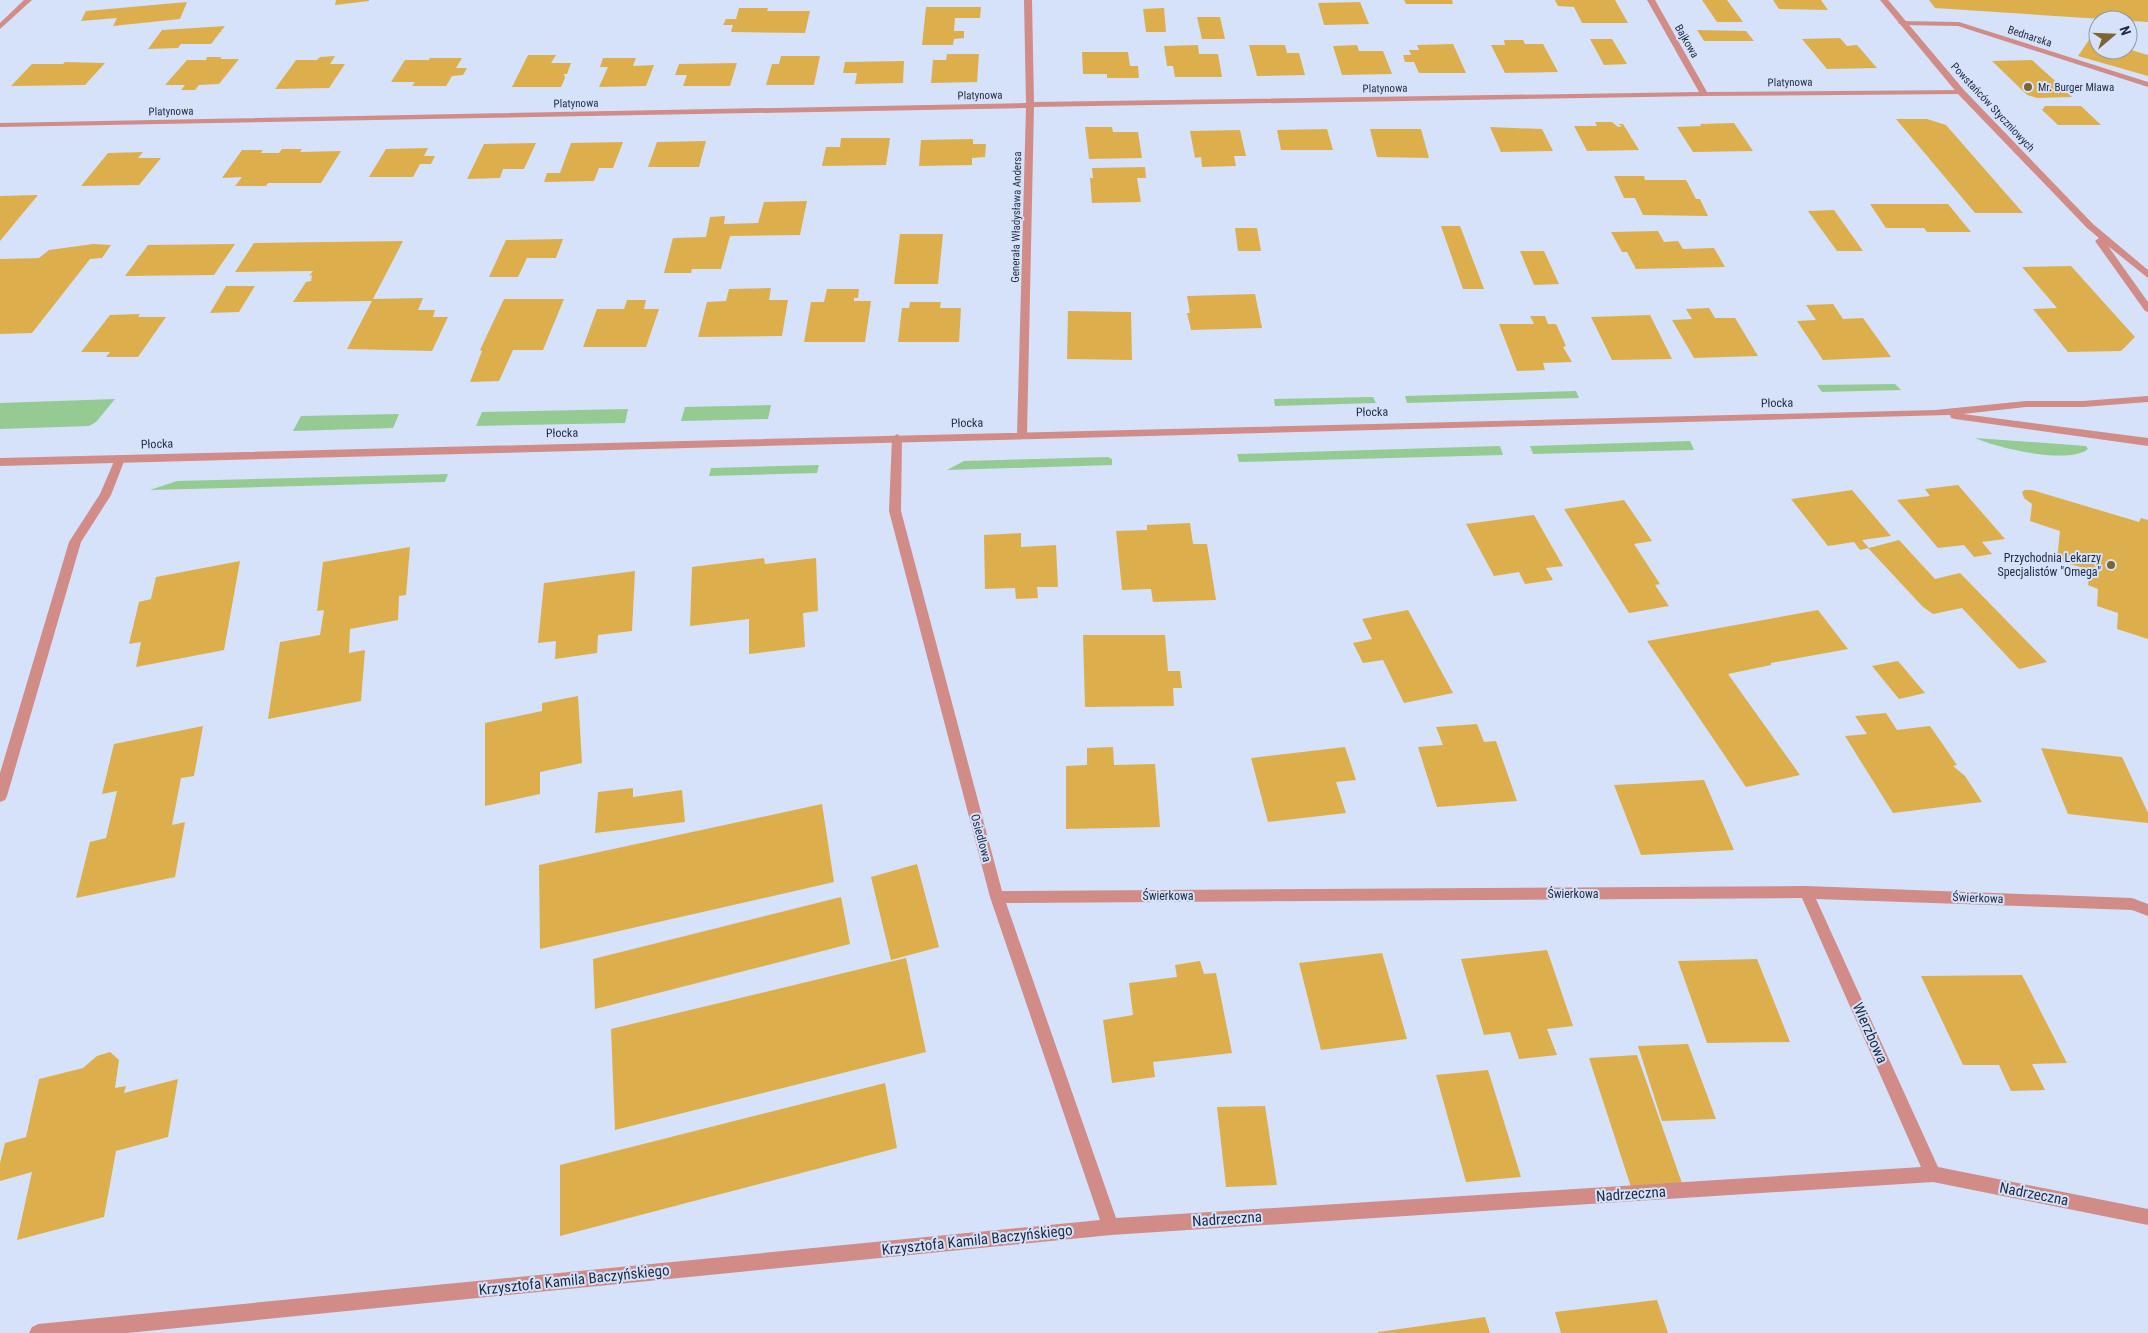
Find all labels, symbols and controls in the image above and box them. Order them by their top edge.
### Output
north arrow [2088,10,2138,60]
street label: Bajkowa [1672,22,1701,60]
street label: Bednarska [2006,23,2054,50]
text: N [2116,24,2134,37]
street label: Powstańców Styczniowych [1948,60,2037,154]
street label: Platynowa [1767,76,1813,89]
marker: Mr. Burger Mława [2022,81,2034,93]
place label: Mr. Burger Mława [2038,81,2114,94]
street label: Platynowa [1362,82,1408,95]
street label: Platynowa [957,89,1003,102]
street label: Platynowa [553,97,599,110]
street label: Platynowa [148,105,194,118]
street label: Generała Władysława Andersa [1009,151,1024,283]
street label: Płocka [1761,396,1794,410]
street label: Płocka [1356,405,1389,419]
street label: Płocka [951,416,984,430]
street label: Płocka [546,426,579,440]
street label: Płocka [141,436,174,452]
place label: Przychodnia Lekarzy Specjalistów "Omega" [1997,551,2101,579]
marker: Przychodnia Lekarzy Specjalistów "Omega" [2105,559,2117,571]
street label: Osiedlowa [968,812,994,864]
street label: Świerkowa [1547,886,1599,901]
street label: Świerkowa [1142,888,1194,903]
street label: Świerkowa [1952,889,2004,906]
street label: Wierzbowa [1849,1000,1891,1066]
street label: Nadrzeczna [1998,1178,2070,1210]
street label: Nadrzeczna [1595,1183,1667,1205]
street label: Nadrzeczna [1191,1208,1263,1230]
street label: Krzysztofa Kamila Baczyńskiego [881,1221,1073,1259]
street label: Krzysztofa Kamila Baczyńskiego [478,1261,670,1299]

